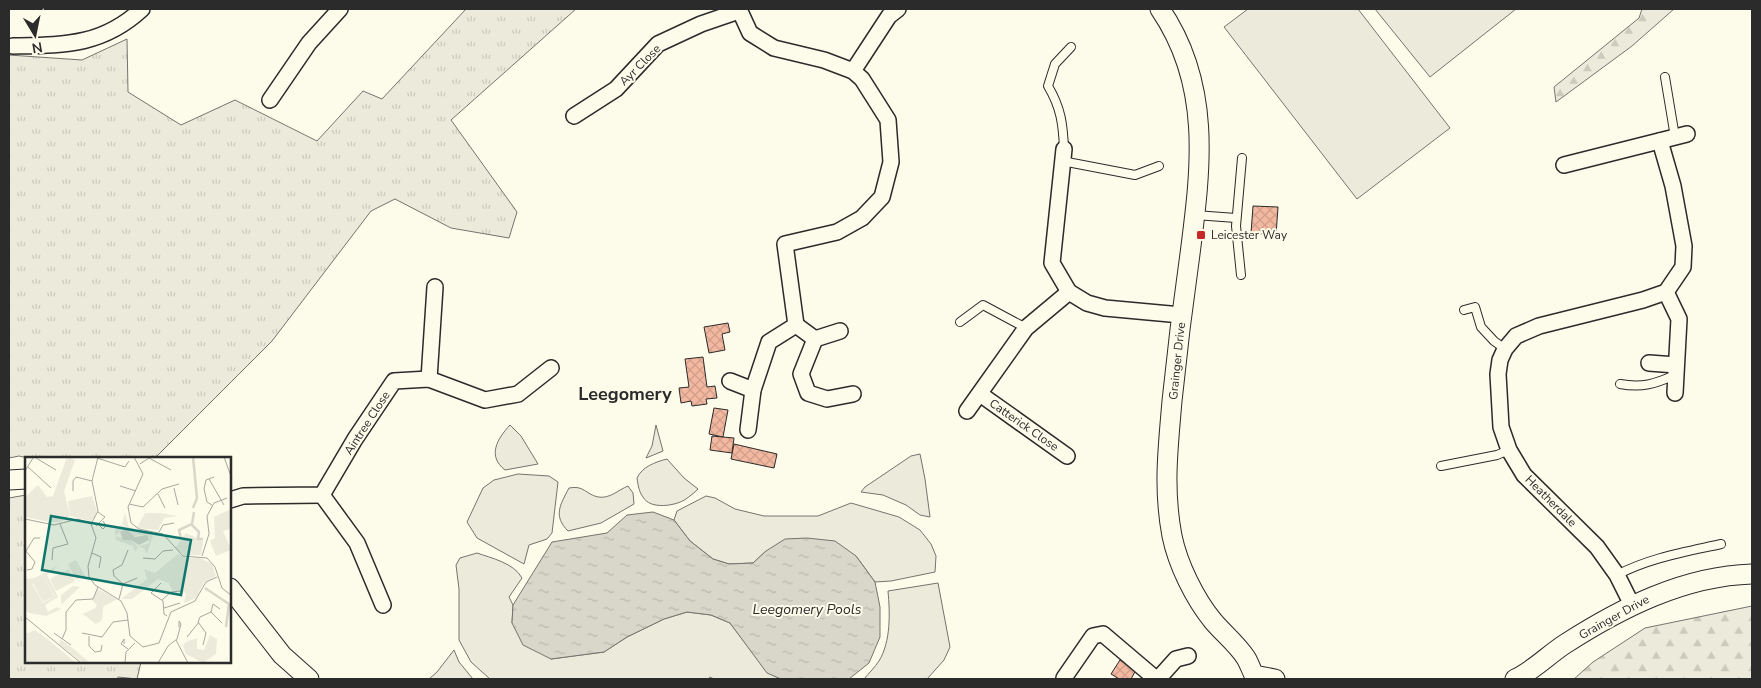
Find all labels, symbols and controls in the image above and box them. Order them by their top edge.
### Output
north arrow [10,10,60,60]
text: N [30,37,44,58]
street label: Ayr Close [616,41,664,89]
place label: Leicester Way [1211,227,1288,243]
marker: Leicester Way [1195,229,1207,241]
street label: Grainger Drive [1165,321,1189,401]
district label: Leegomery [578,382,672,406]
street label: Aintree Close [340,388,394,458]
street label: Catterick Close [986,395,1062,455]
inset map [25,457,231,663]
street label: Heatherdale [1522,472,1580,530]
street label: Grainger Drive [1576,591,1652,643]
water label: Leegomery Pools [753,600,862,619]

